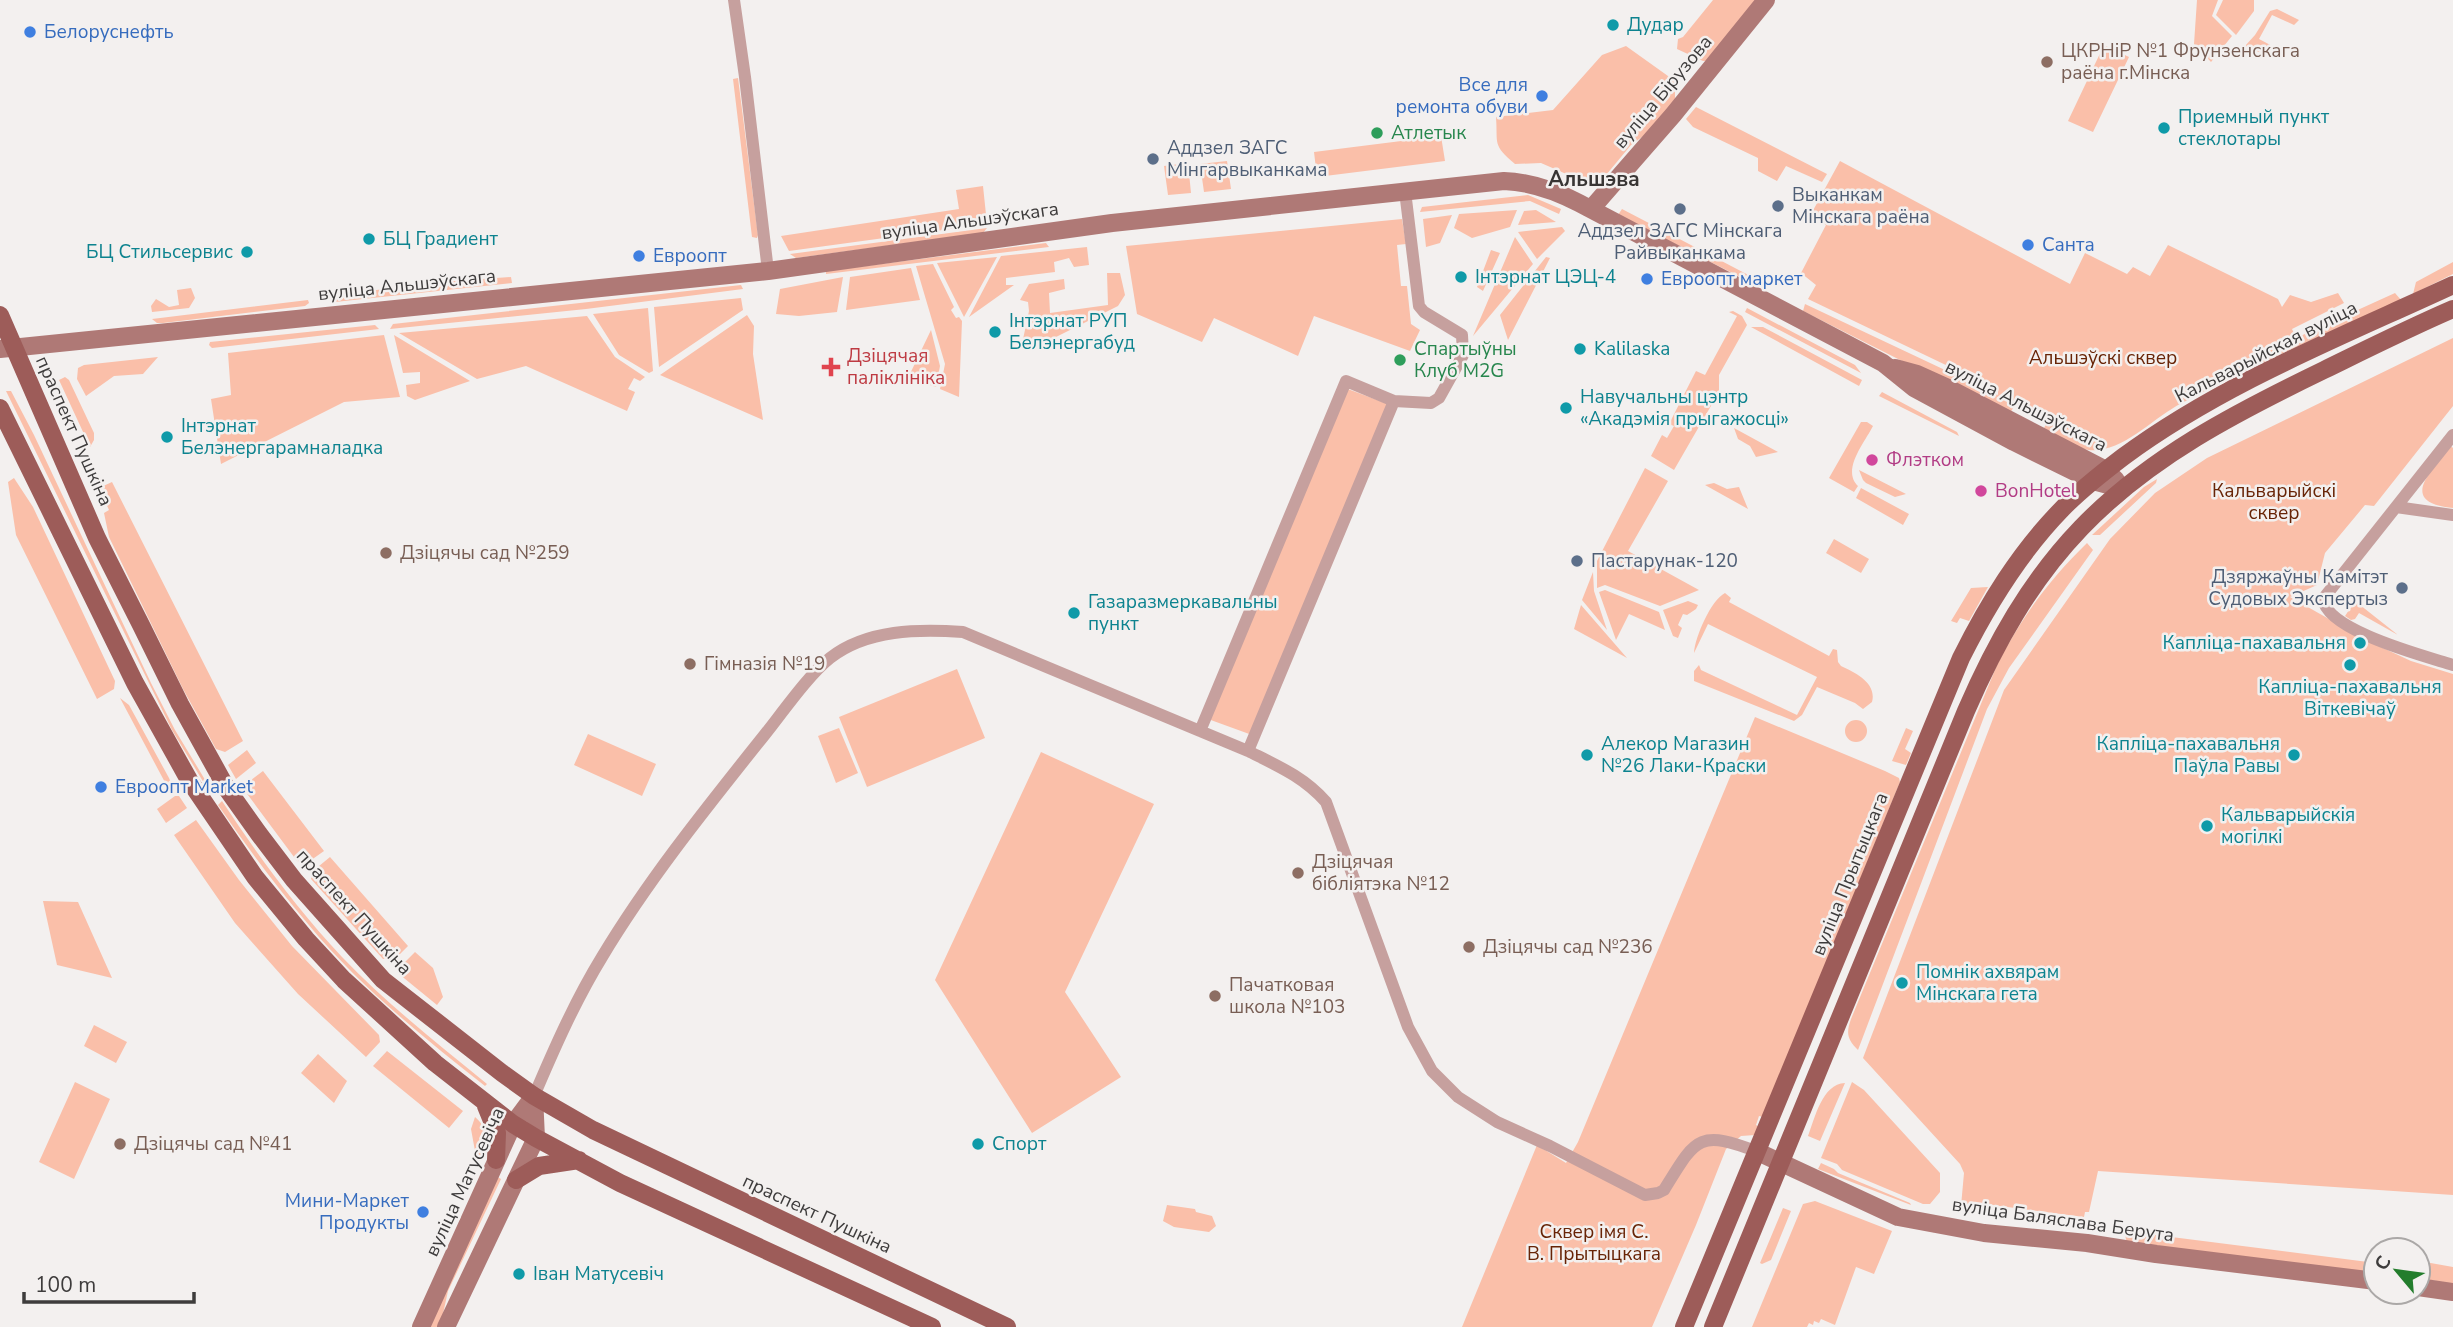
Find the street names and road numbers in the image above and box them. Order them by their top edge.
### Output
street label: вуліца Бірузова [1608,30,1718,154]
street label: вуліца Альшэўскага [880,196,1060,246]
street label: вуліца Альшэўскага [317,263,497,307]
street label: Кальварыйская вуліца [2170,295,2362,409]
street label: праспект Пушкіна [29,352,119,510]
street label: вуліца Альшэўскага [1940,354,2112,458]
street label: вуліца Прытыцкага [1805,789,1895,959]
street label: праспект Пушкіна [290,843,418,981]
street label: вуліца Матусевіча [419,1103,511,1261]
street label: праспект Пушкіна [738,1168,896,1260]
street label: вуліца Баляслава Берута [1950,1192,2176,1248]

